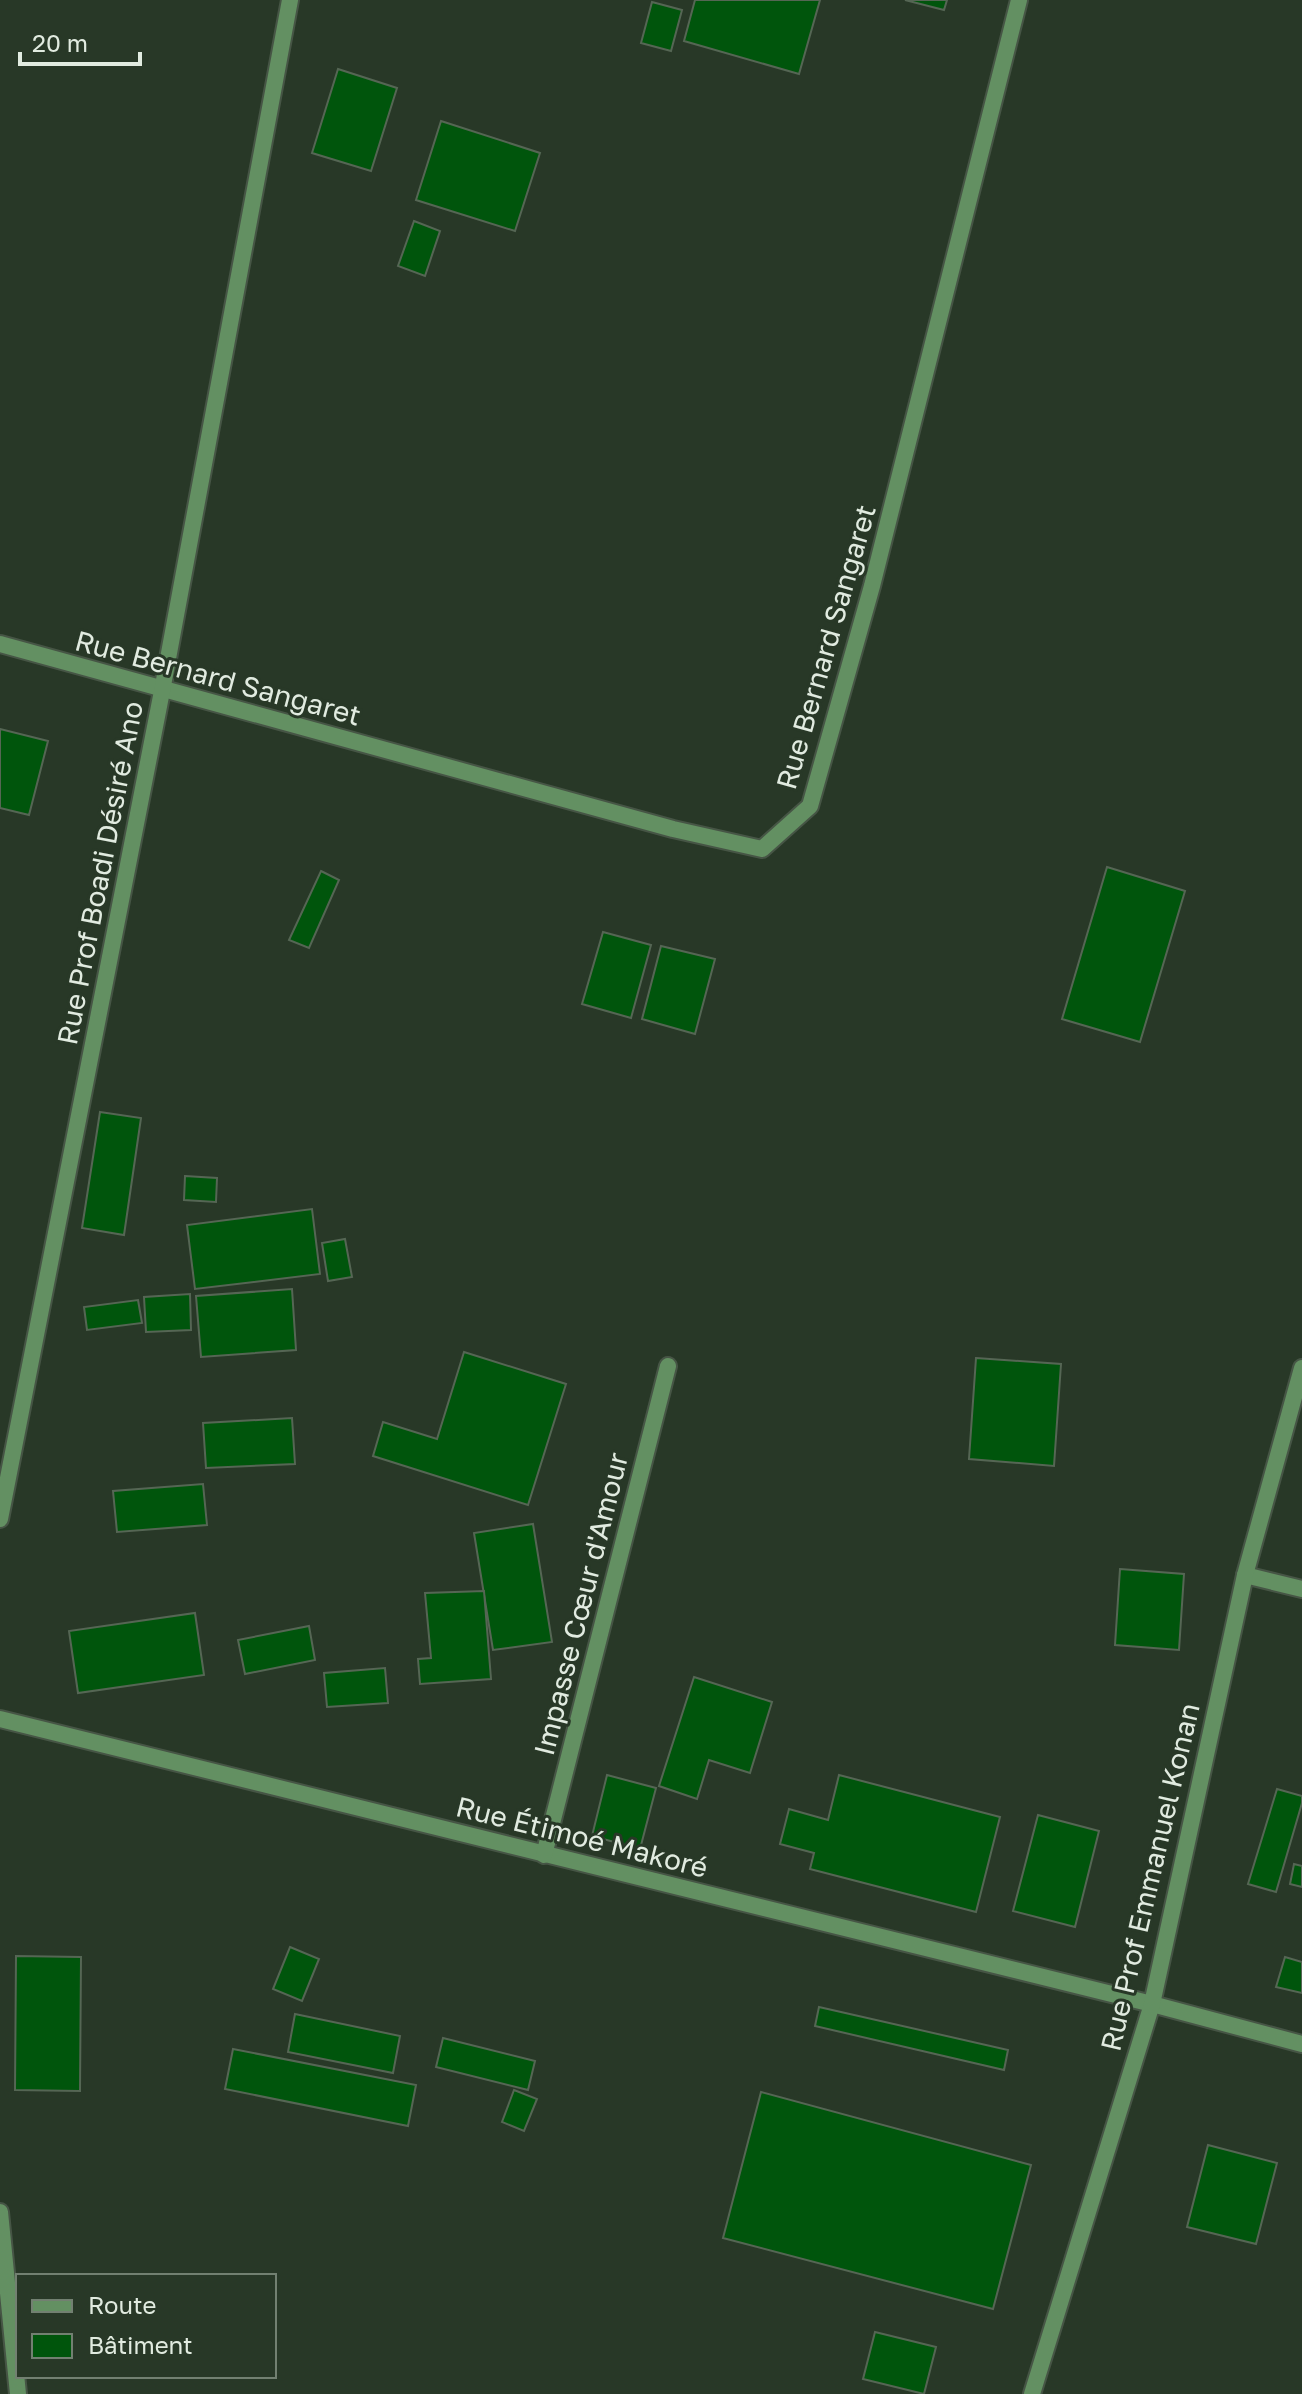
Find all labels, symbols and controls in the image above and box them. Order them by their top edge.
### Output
scale bar [20,16,140,66]
text: 20 m [32,28,88,57]
street label: Rue Bernard Sangaret [769,501,882,793]
street label: Rue Bernard Sangaret [72,623,365,732]
street label: Rue Prof Boadi Désiré Ano [50,698,149,1048]
street label: Impasse Cœur d'Amour [527,1449,634,1759]
street label: Rue Prof Emmanuel Konan [1093,1700,1206,2054]
street label: Rue Étimoé Makoré [453,1789,711,1884]
legend [16,2274,276,2378]
text: Route [88,2290,157,2319]
text: Bâtiment [88,2330,193,2359]

